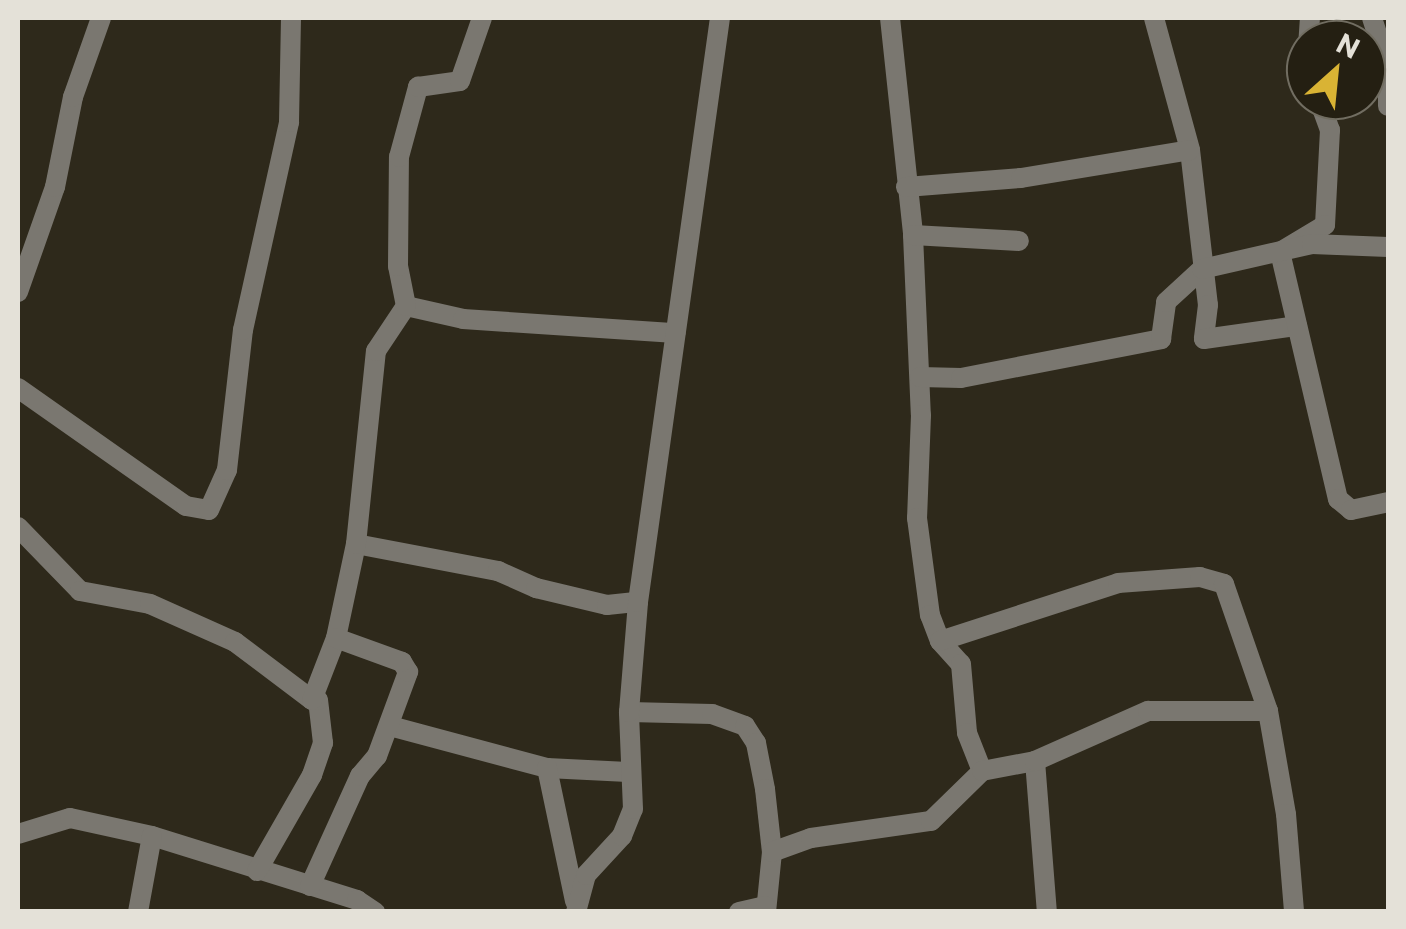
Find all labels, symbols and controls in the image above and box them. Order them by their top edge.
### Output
north arrow [1286,20,1386,120]
text: N [1332,25,1366,65]

